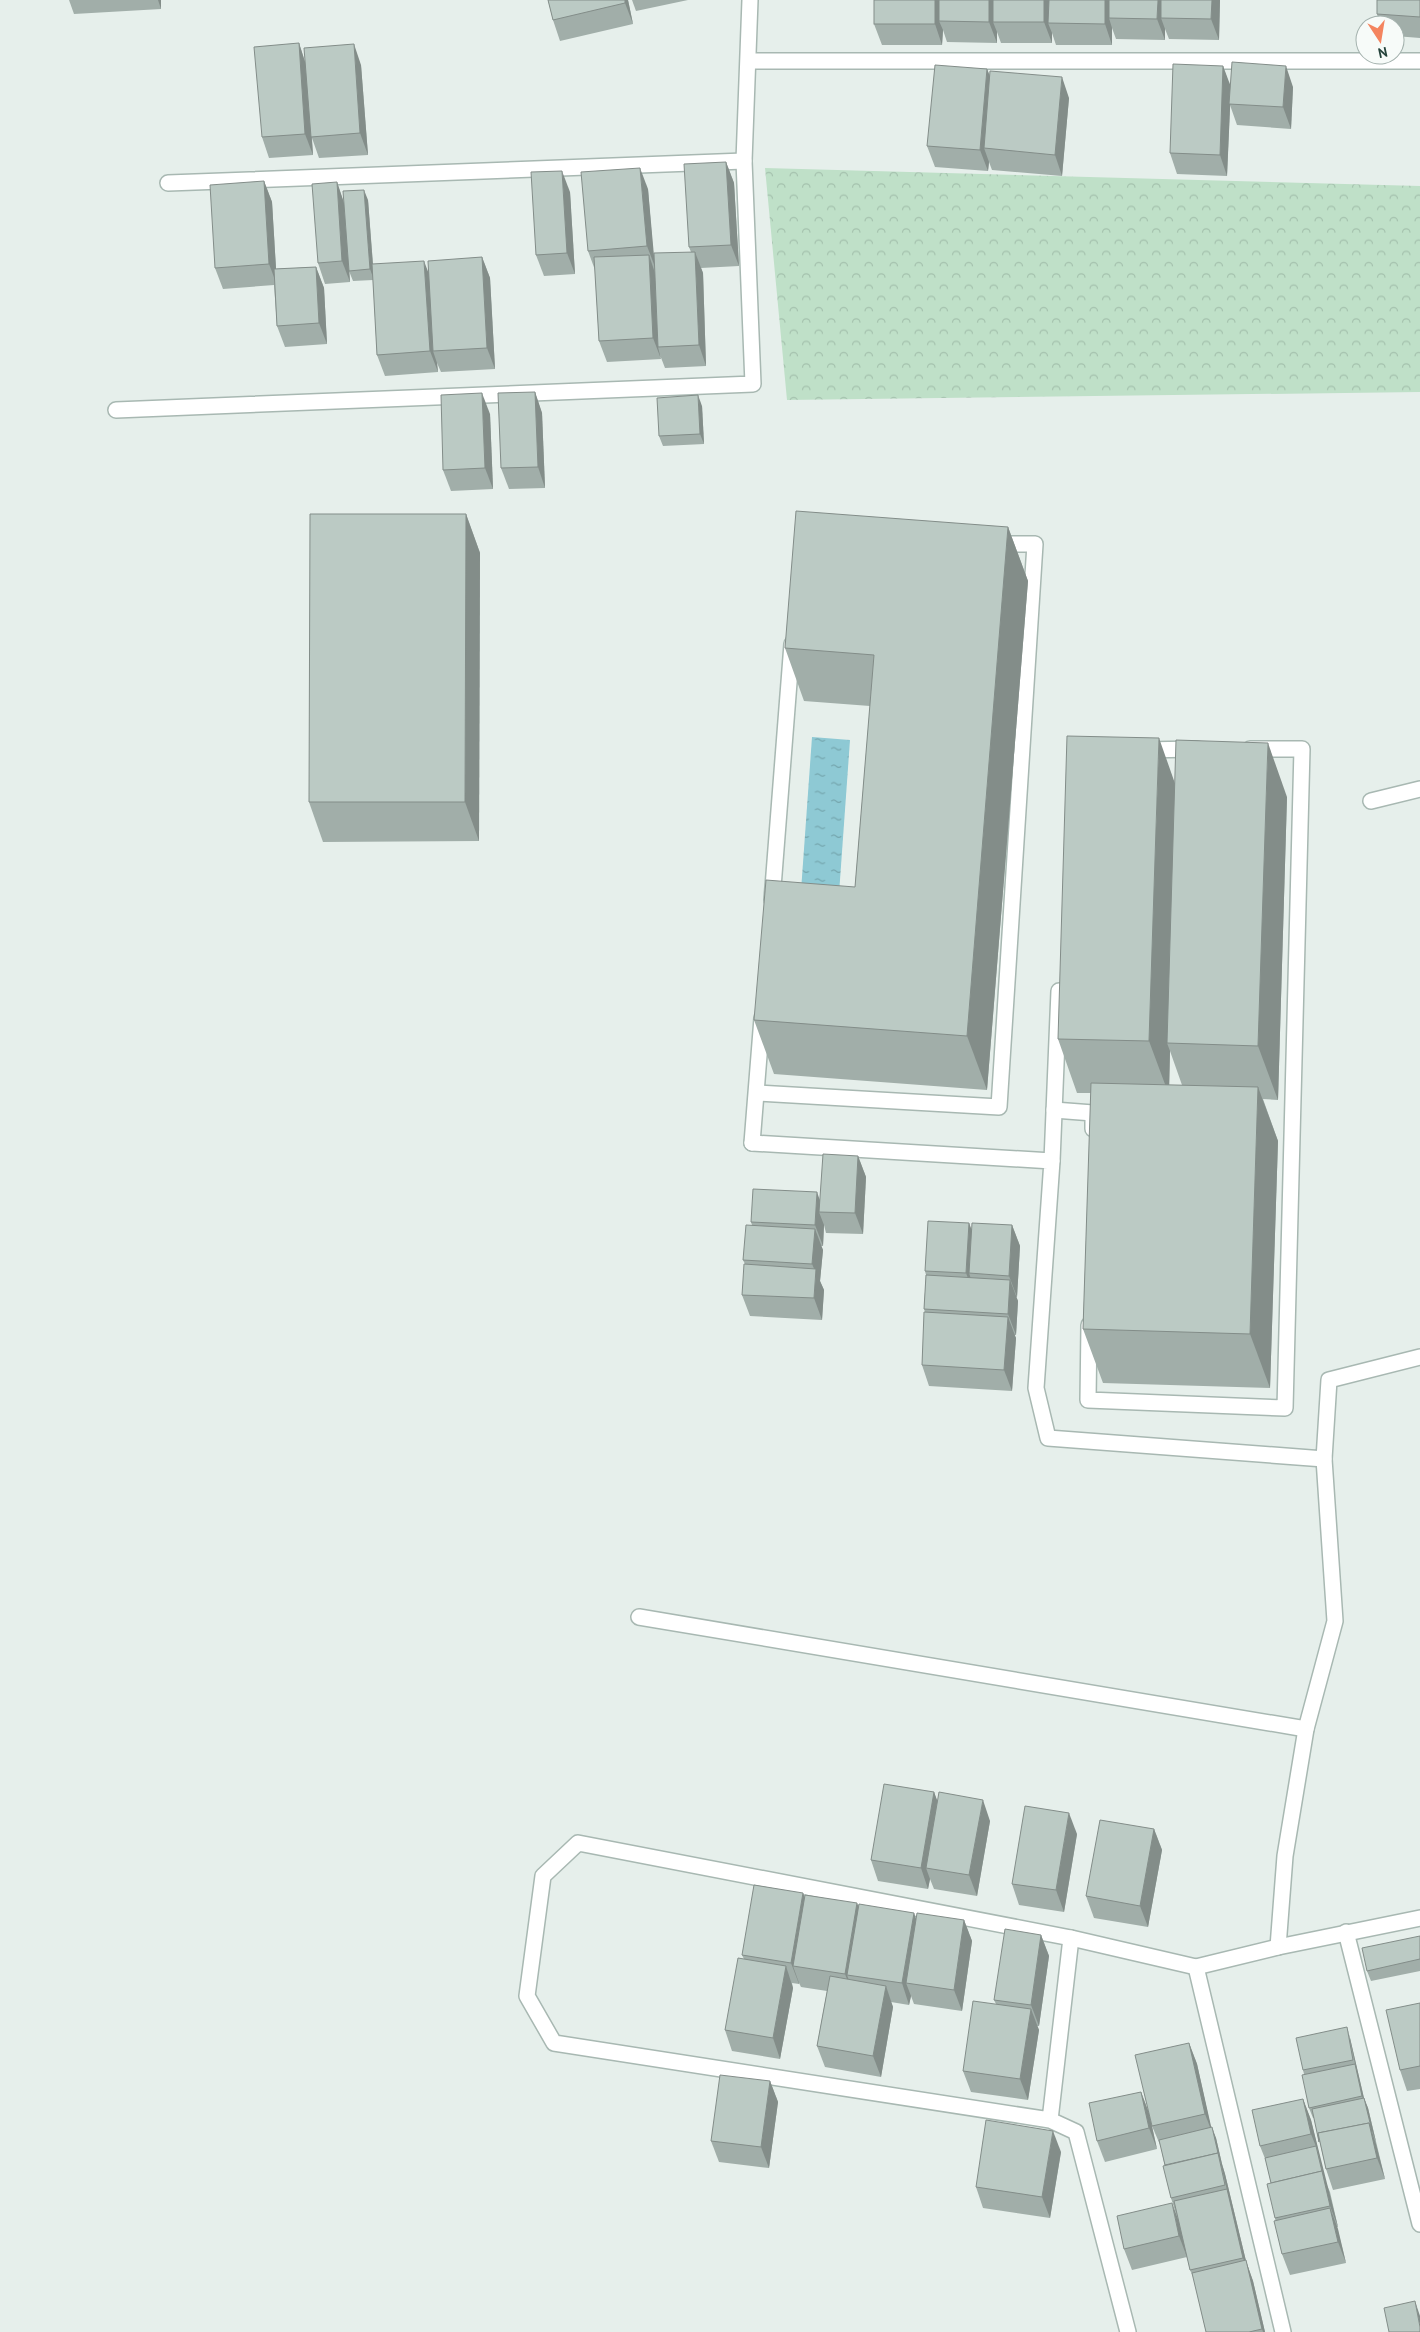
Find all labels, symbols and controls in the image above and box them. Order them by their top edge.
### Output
north arrow [1355,15,1405,65]
text: N [1376,43,1389,62]

